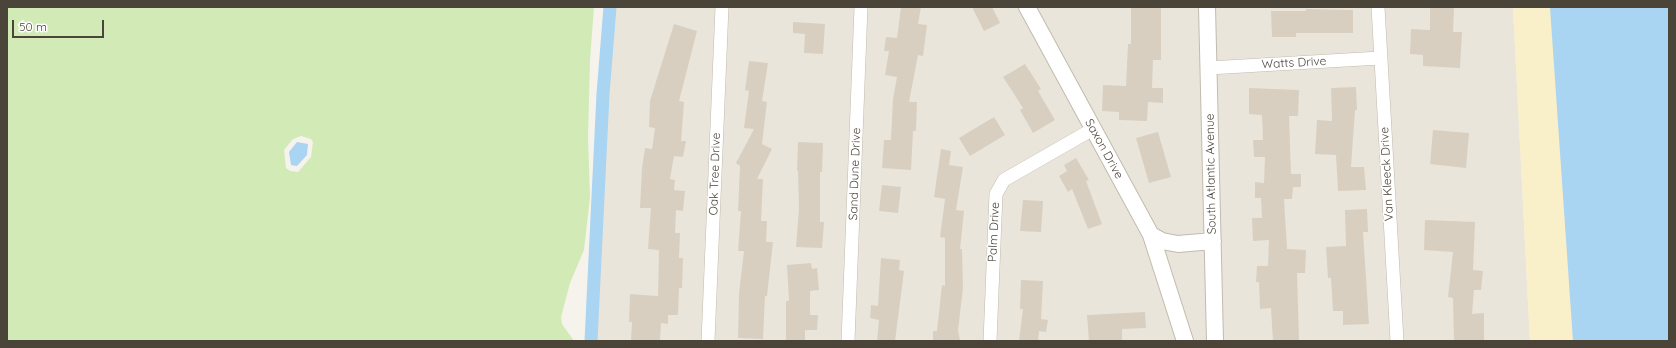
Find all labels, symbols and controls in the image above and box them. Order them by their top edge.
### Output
scale bar [14,12,106,38]
text: 50 m [19,19,47,34]
street label: Watts Drive [1261,54,1327,72]
street label: South Atlantic Avenue [1203,113,1219,235]
street label: Saxon Drive [1082,117,1126,181]
street label: Van Kleeck Drive [1377,126,1397,222]
street label: Sand Dune Drive [846,127,864,221]
street label: Oak Tree Drive [706,132,724,216]
street label: Palm Drive [985,202,1003,262]

